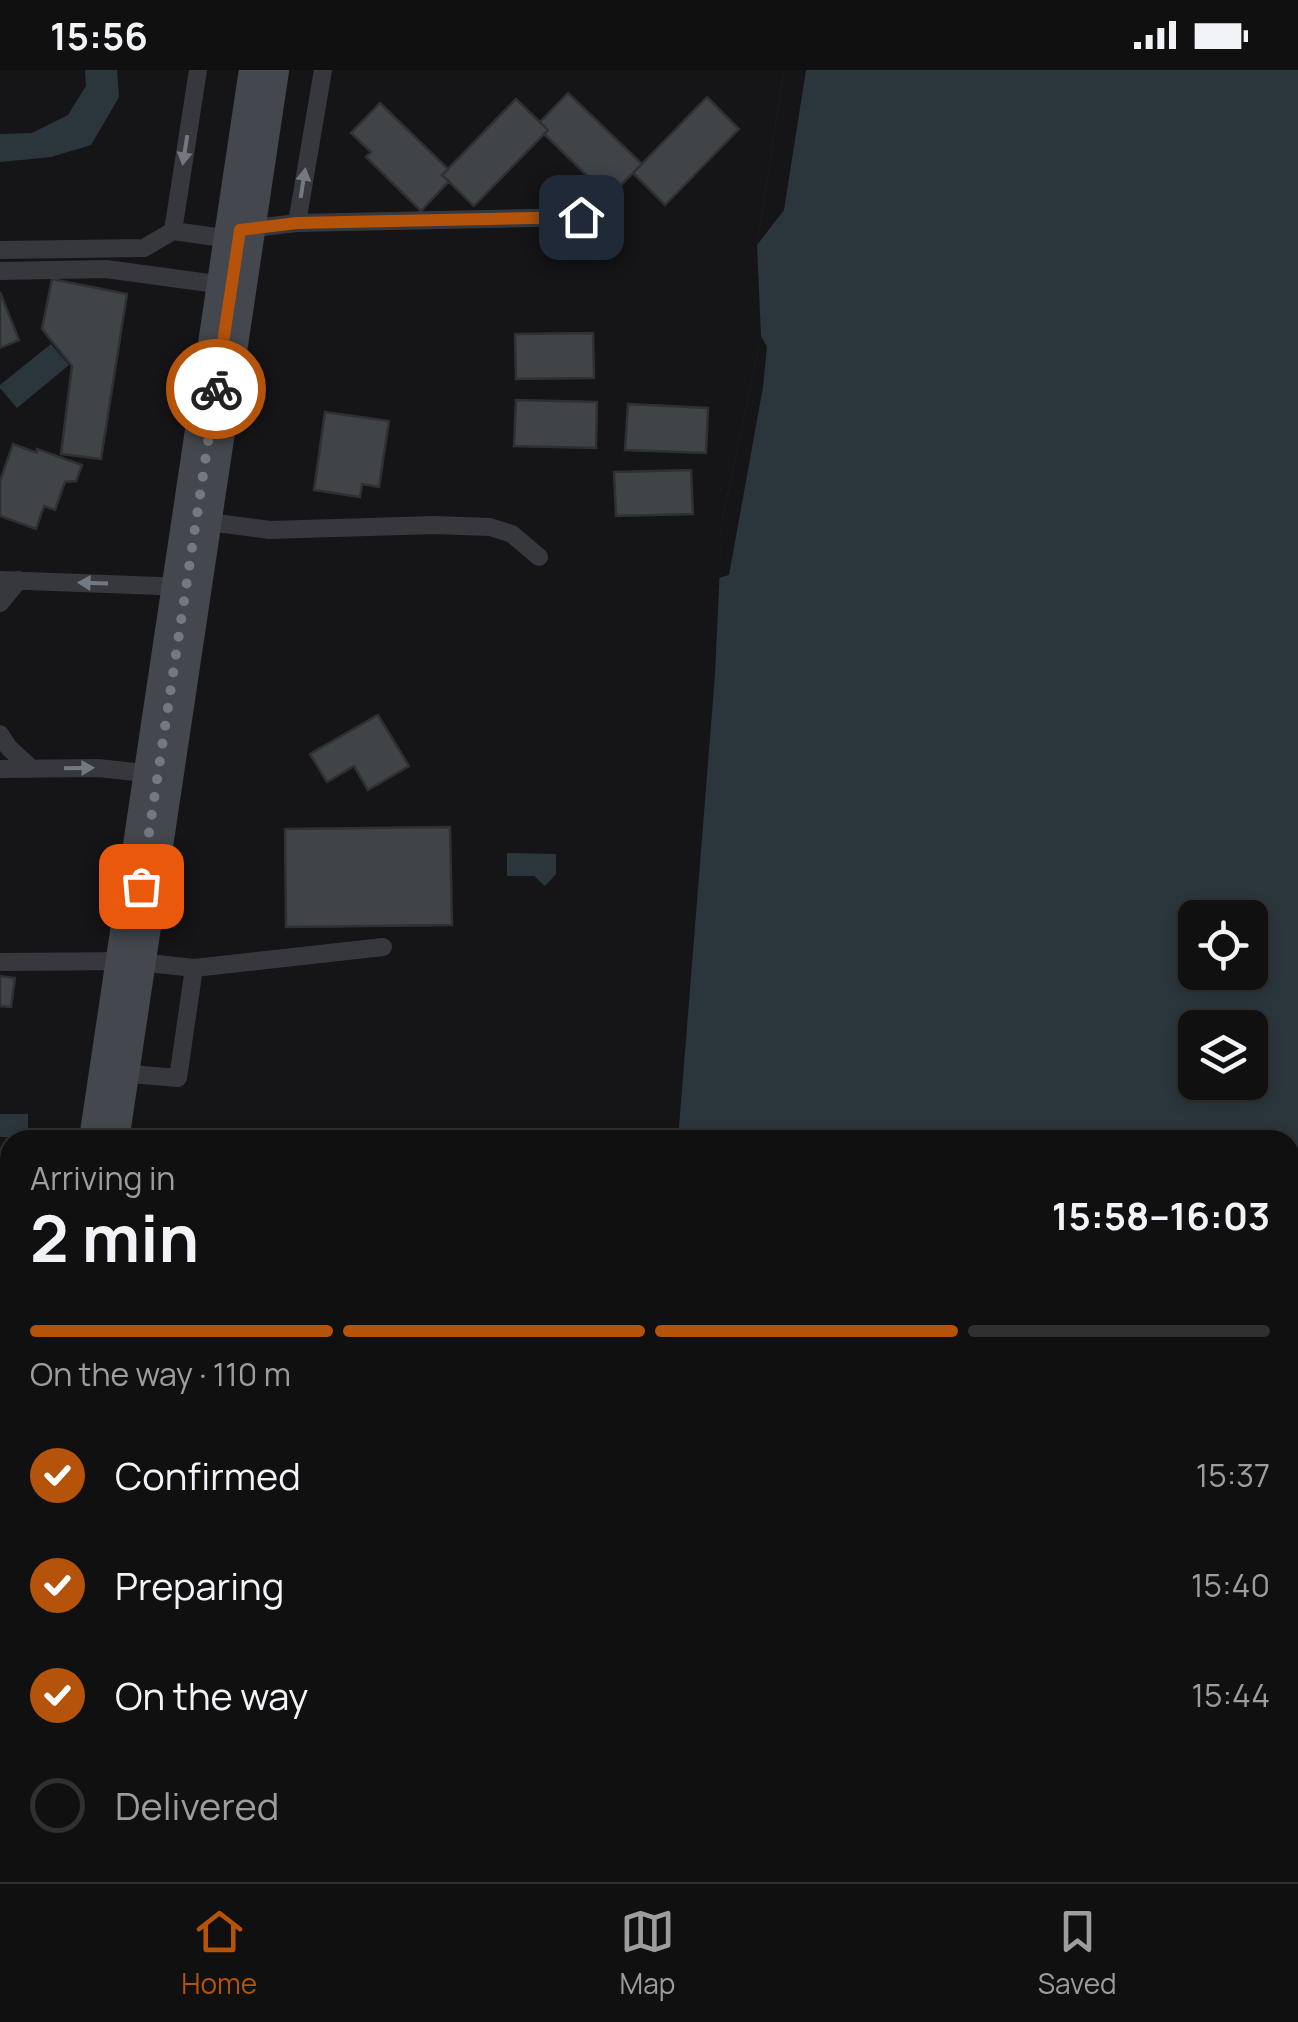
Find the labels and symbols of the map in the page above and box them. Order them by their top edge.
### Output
one-way arrow [177,135,193,167]
one-way arrow [296,167,311,199]
pin [539,175,624,260]
courier [166,339,266,439]
one-way arrow [77,575,108,591]
one-way arrow [63,760,95,776]
pin [99,844,184,929]

